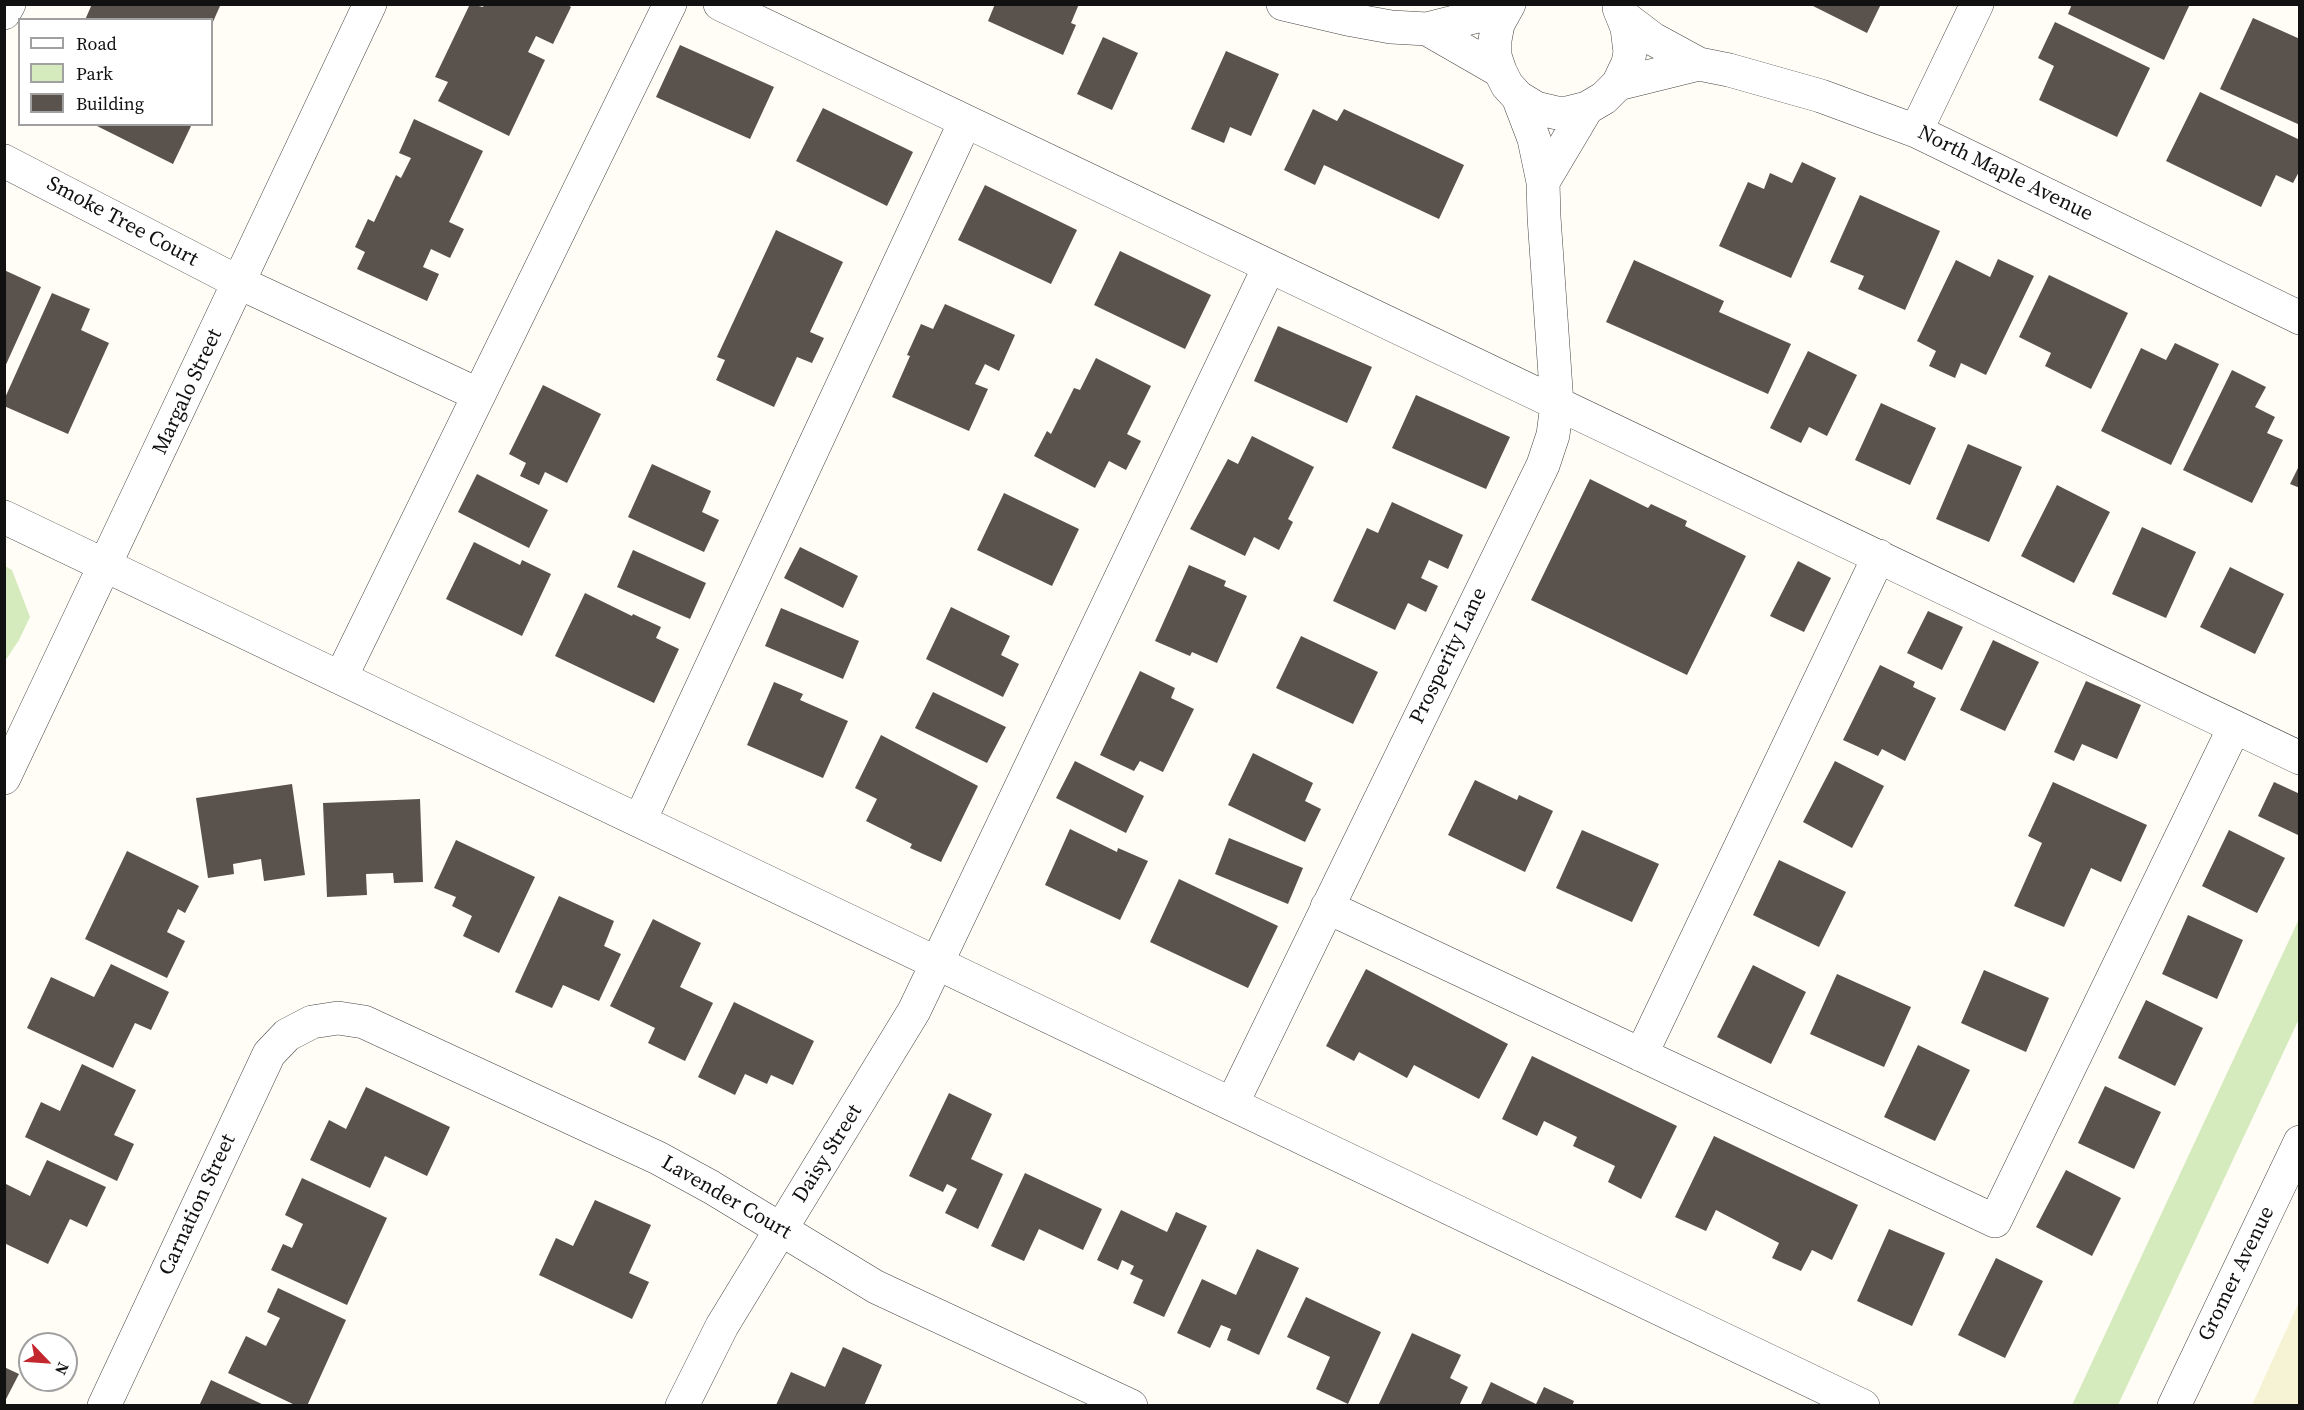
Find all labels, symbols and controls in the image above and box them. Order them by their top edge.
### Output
legend [18,18,213,126]
text: Road [76,31,117,56]
text: Park [76,61,113,86]
text: Building [76,91,144,116]
street label: North Maple Avenue [1913,121,2097,227]
street label: Smoke Tree Court [42,172,202,272]
street label: Margalo Street [148,325,228,459]
street label: Prosperity Lane [1405,584,1493,728]
street label: Daisy Street [788,1100,868,1208]
street label: Carnation Street [154,1131,242,1279]
street label: Lavender Court [657,1151,795,1245]
street label: Gromer Avenue [2193,1202,2281,1346]
north arrow [18,1332,78,1392]
text: N [50,1359,75,1379]

